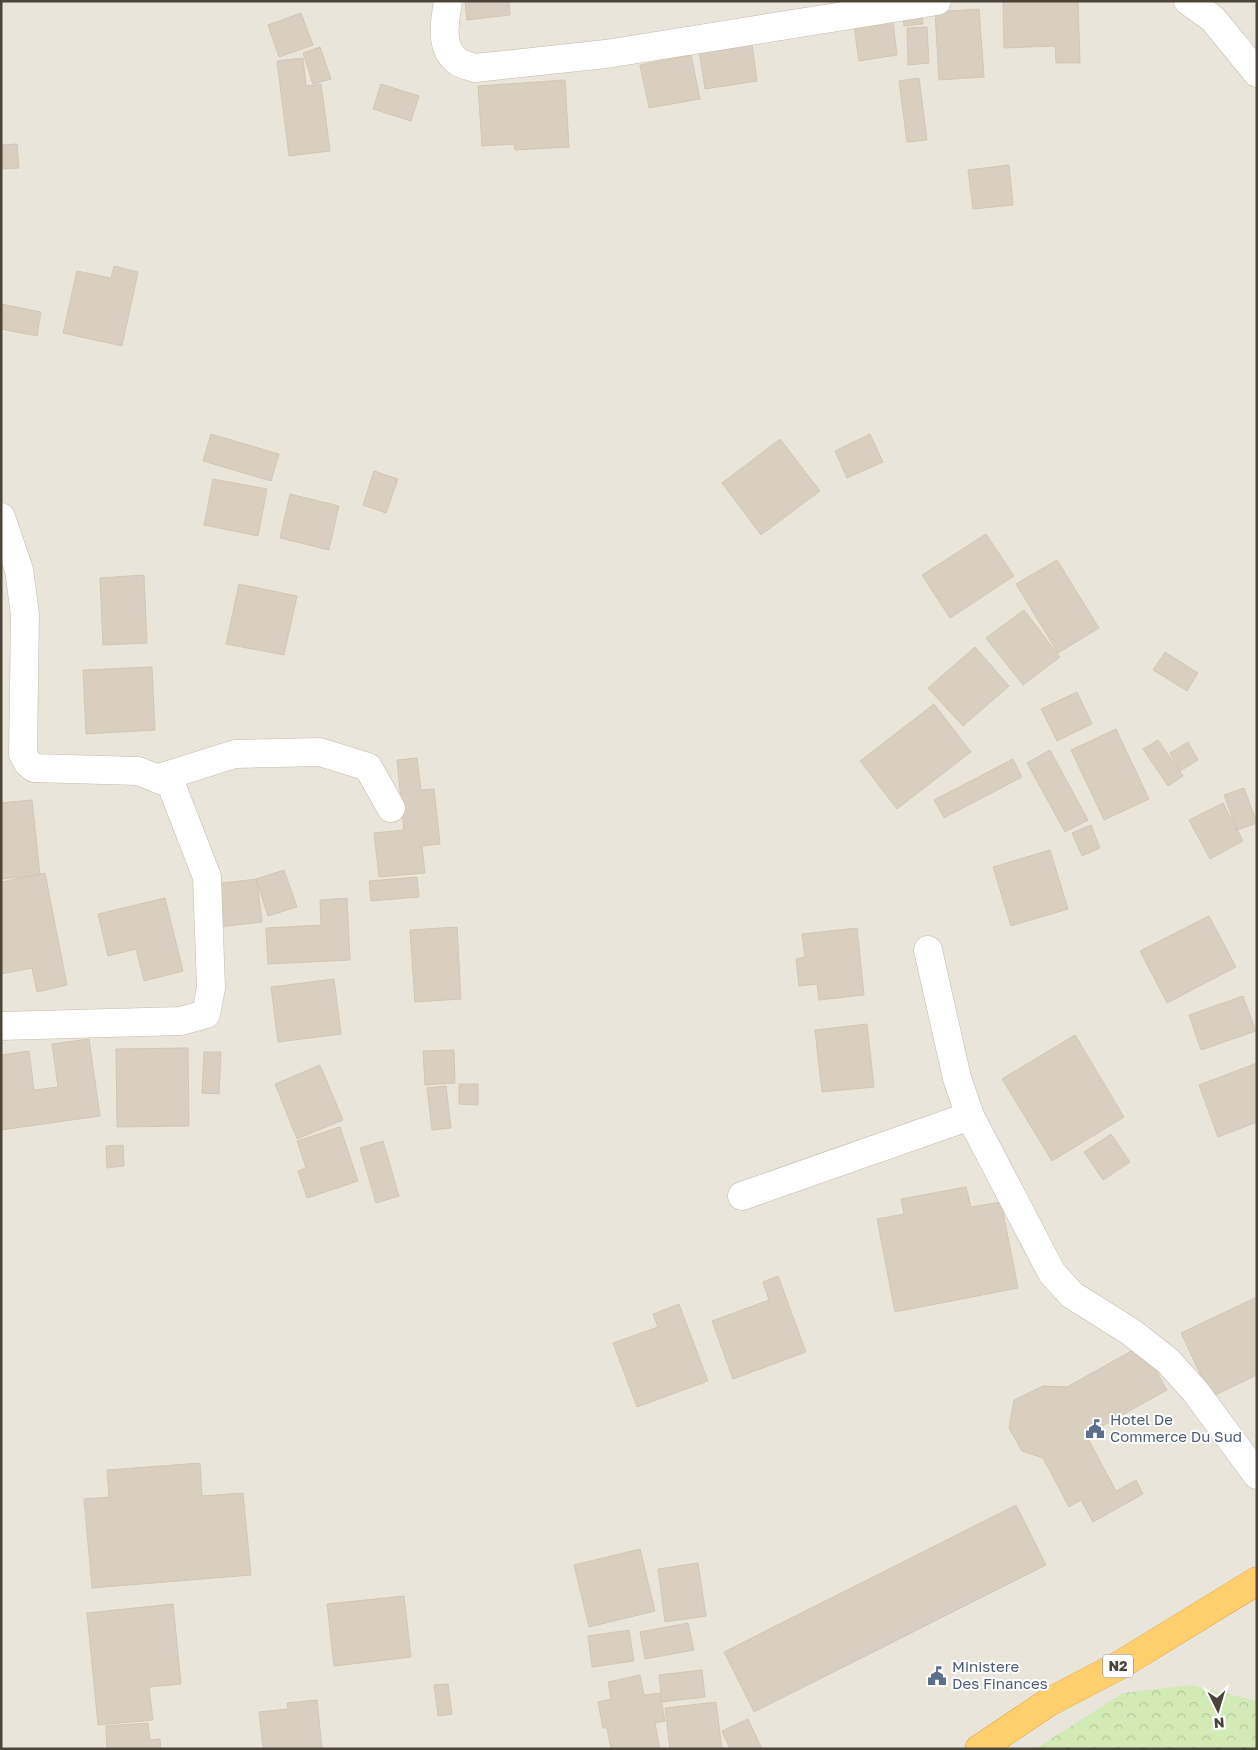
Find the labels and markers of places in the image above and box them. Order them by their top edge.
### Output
place label: Hotel De Commerce Du Sud [1110,1410,1242,1445]
public building icon: Hotel De Commerce Du Sud [1084,1418,1106,1440]
place label: Ministere Des Finances [952,1657,1048,1692]
public building icon: Ministere Des Finances [926,1665,948,1687]

